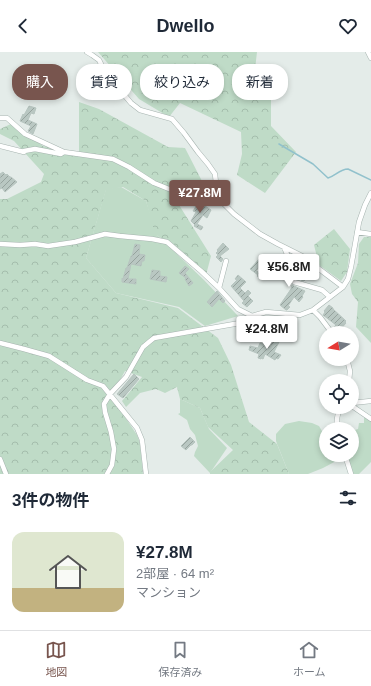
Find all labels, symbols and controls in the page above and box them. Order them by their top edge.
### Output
icon: back [12,15,34,37]
icon: heart [337,15,359,37]
text: Dwello [156,16,215,36]
chip: 購入 [12,64,68,100]
chip: 賃貸 [76,64,132,100]
chip: 絞り込み [140,64,224,100]
chip: 新着 [232,64,288,100]
pin: ¥27.8M [167,180,233,214]
text: ¥27.8M [178,185,222,200]
pin: ¥56.8M [256,254,322,288]
text: ¥56.8M [267,259,311,274]
pin: ¥24.8M [234,316,300,350]
text: ¥24.8M [245,321,289,336]
north arrow [319,326,359,366]
map controls [319,326,359,462]
button: locate [319,374,359,414]
button: layers [319,422,359,462]
icon: filters [337,487,359,509]
text: 3件の物件 [12,491,89,510]
text: ¥27.8M [136,543,193,562]
icon: home [44,548,92,596]
text: 2部屋 · 64 m² [136,566,214,581]
text: マンション [136,585,201,600]
tab: 地図 [45,639,67,679]
tab: 保存済み [158,639,202,679]
tab: ホーム [293,639,326,679]

